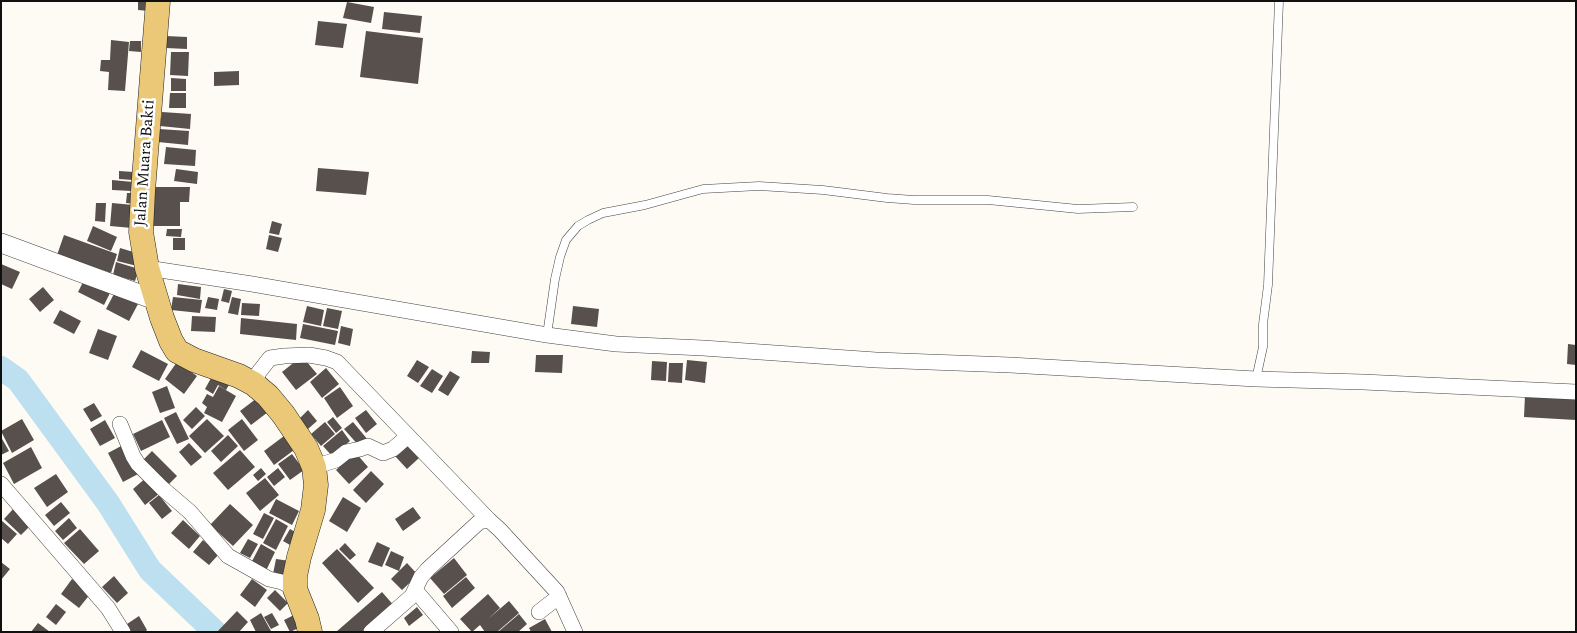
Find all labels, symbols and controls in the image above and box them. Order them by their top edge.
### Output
street label: Jalan Muara Bakti [132,99,160,227]

